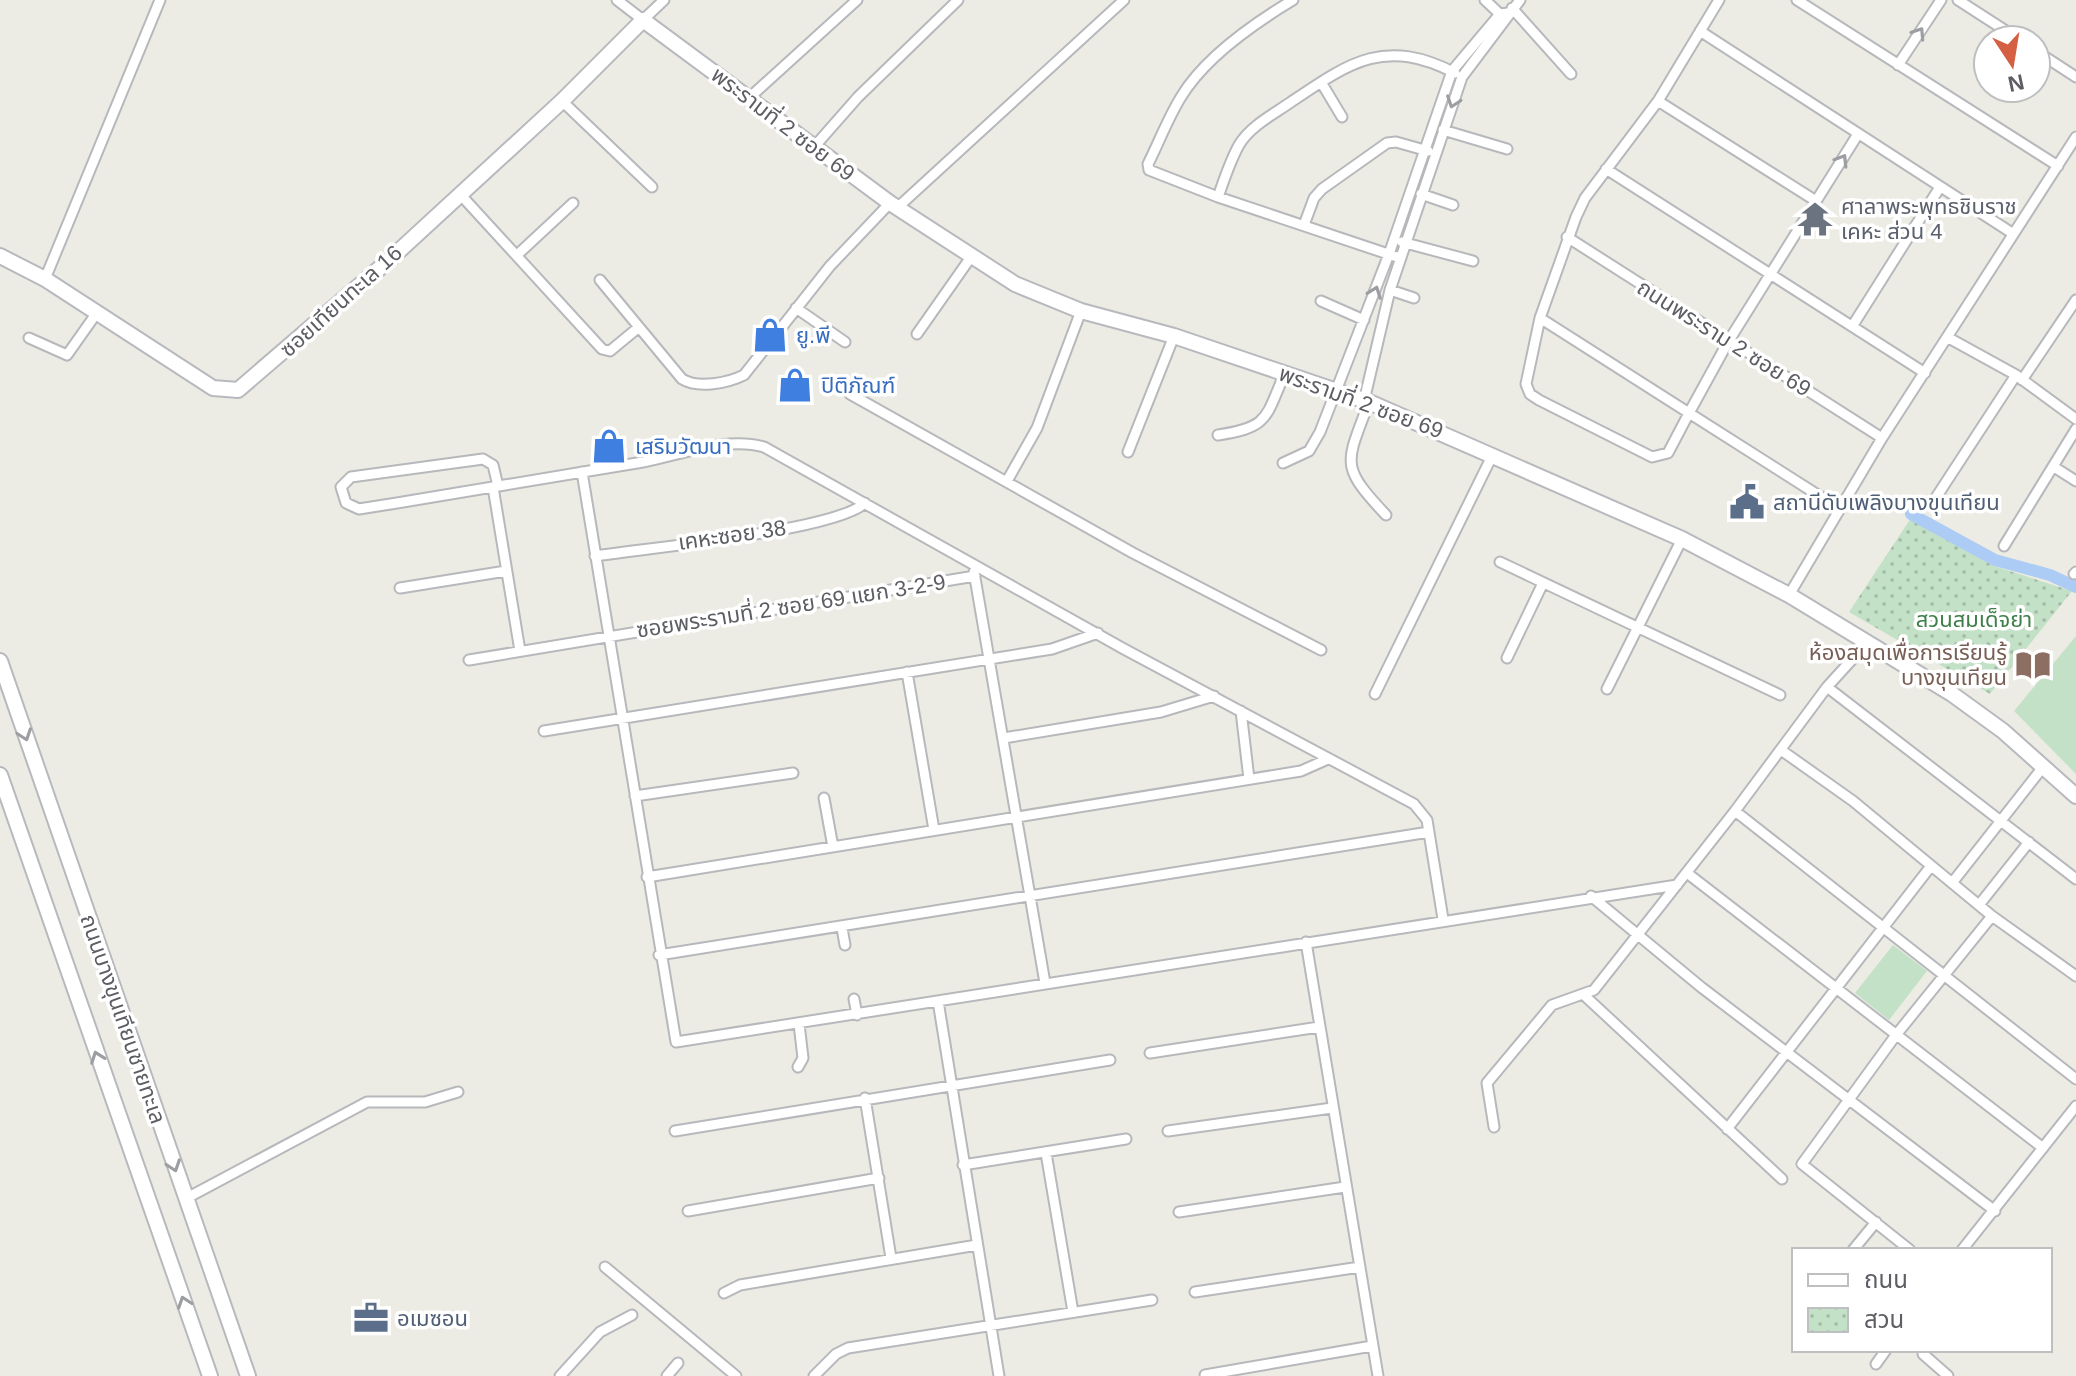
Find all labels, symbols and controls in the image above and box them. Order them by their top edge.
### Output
north arrow [1972,24,2052,104]
one-way arrow [1910,27,1925,41]
street label: พระรามที่ 2 ซอย 69 [706,60,861,186]
text: N [2006,69,2026,97]
one-way arrow [1447,94,1463,108]
one-way arrow [1833,154,1848,169]
place label: ศาลาพระพุทธชินราช เคหะ ส่วน 4 [1841,194,2017,244]
temple icon: ศาลาพระพุทธชินราช เคหะ ส่วน 4 [1796,200,1834,238]
street label: ซอยเทียนทะเล 16 [275,240,407,362]
street label: ถนนพระราม 2 ซอย 69 [1633,274,1815,402]
one-way arrow [1365,286,1382,300]
shop icon: ยู.พี [751,316,789,354]
place label: ยู.พี [796,323,830,349]
street label: พระรามที่ 2 ซอย 69 [1275,358,1448,443]
shop icon: ปิติภัณฑ์ [776,366,814,404]
place label: ปิติภัณฑ์ [821,373,895,398]
shop icon: เสริมวัฒนา [590,427,628,465]
place label: เสริมวัฒนา [635,434,731,459]
public building icon: สถานีดับเพลิงบางขุนเทียน [1728,483,1766,521]
place label: สถานีดับเพลิงบางขุนเทียน [1773,490,2000,516]
street label: เคหะซอย 38 [676,515,788,555]
street label: ซอยพระรามที่ 2 ซอย 69 แยก 3-2-9 [634,566,947,643]
park label: สวนสมเด็จย่า [1916,607,2032,632]
place label: ห้องสมุดเพื่อการเรียนรู้ บางขุนเทียน [1809,637,2007,691]
library icon: ห้องสมุดเพื่อการเรียนรู้ บางขุนเทียน [2014,646,2052,684]
one-way arrow [16,727,32,741]
street label: ถนนบางขุนเทียนชายทะเล [74,911,171,1127]
one-way arrow [91,1051,107,1065]
one-way arrow [164,1158,181,1172]
legend [1792,1248,2052,1352]
text: ถนน [1864,1266,1908,1293]
one-way arrow [178,1296,194,1310]
office icon: อเมซอน [352,1299,390,1337]
place label: อเมซอน [397,1306,468,1331]
text: สวน [1864,1306,1904,1333]

